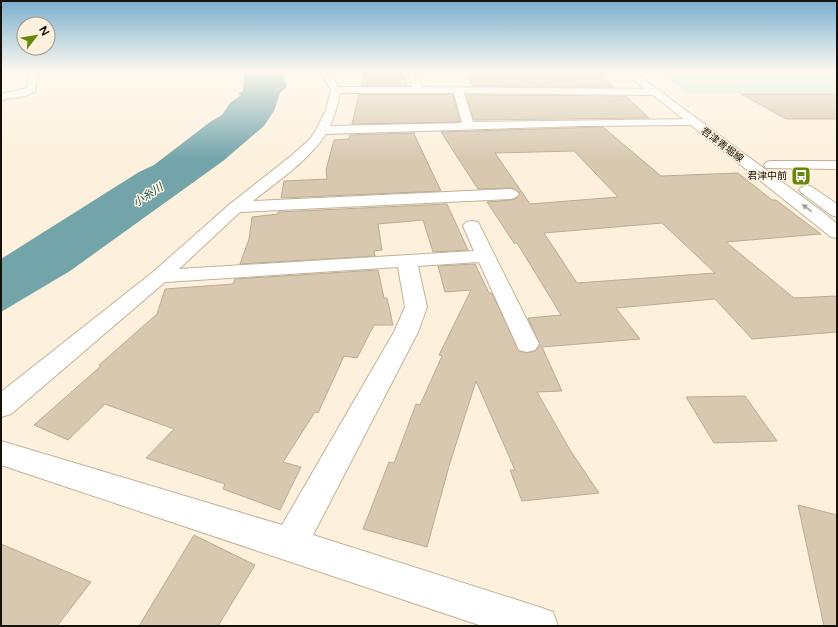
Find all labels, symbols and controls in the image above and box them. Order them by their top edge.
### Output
north arrow [16,16,56,56]
text: N [36,24,52,38]
street label: 君津青堀線 [698,125,746,165]
bus stop icon: 君津中前 [790,165,812,187]
place label: 君津中前 [747,170,787,182]
water label: 小糸川 [131,180,166,209]
one-way arrow [802,205,812,213]

